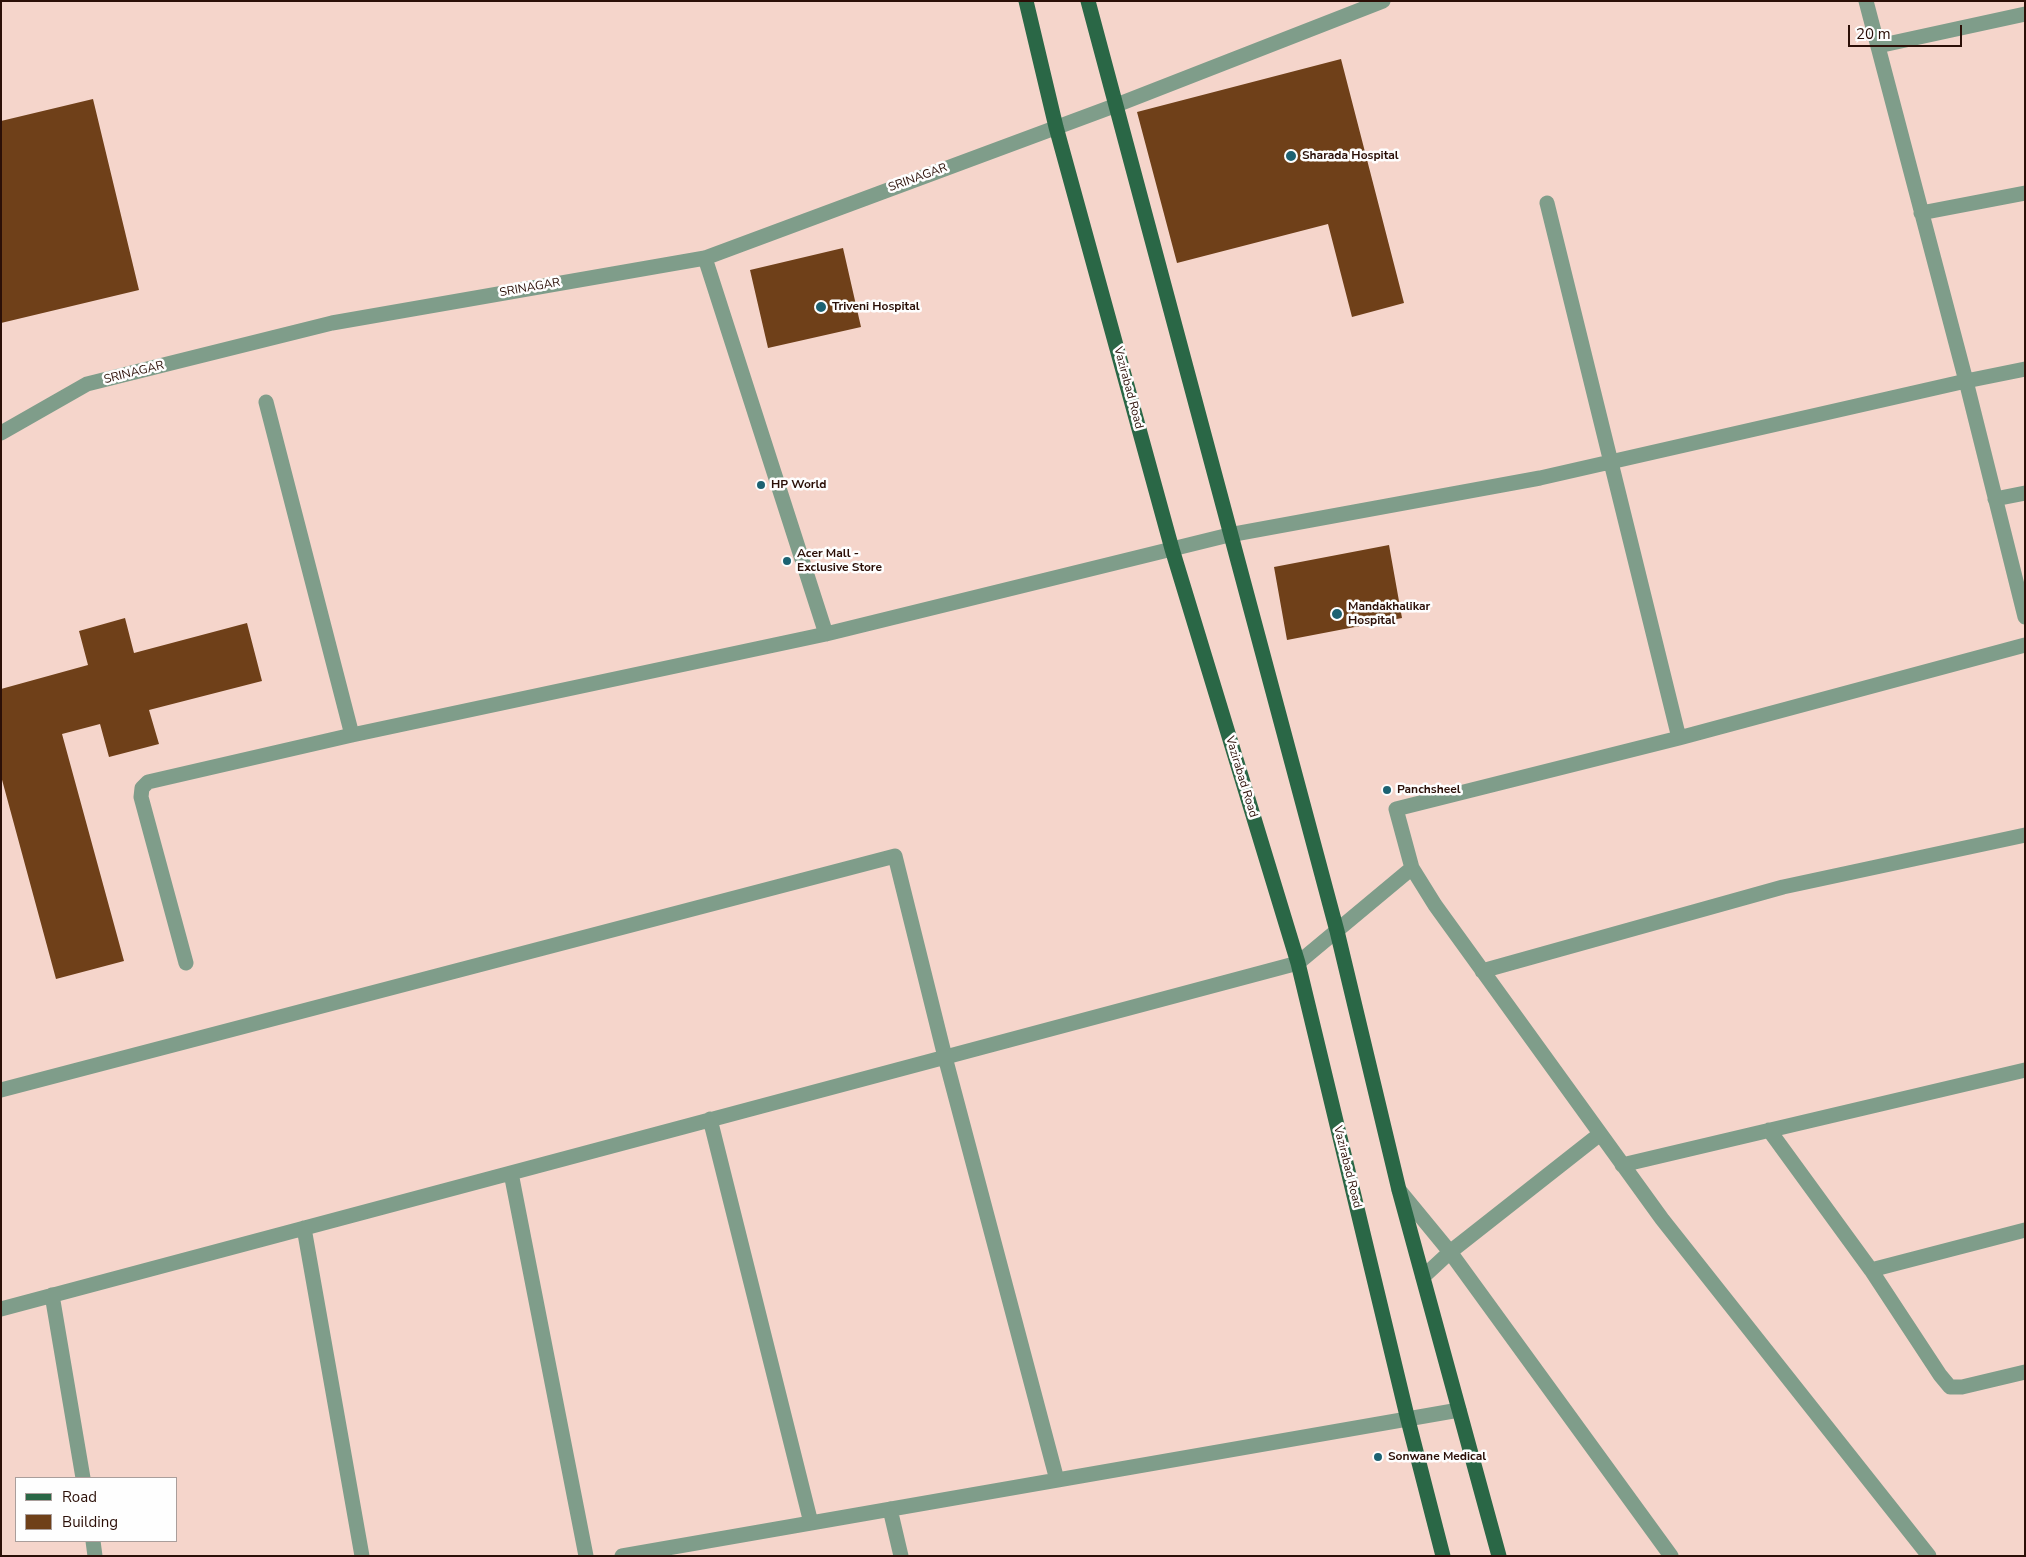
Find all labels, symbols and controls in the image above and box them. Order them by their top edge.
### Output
scale bar [1851,15,1965,47]
text: 20 m [1856,24,1891,44]
marker: Sharada Hospital [1284,149,1298,163]
place label: Sharada Hospital [1302,149,1399,163]
street label: SRINAGAR [887,161,949,195]
street label: SRINAGAR [498,276,562,300]
marker: Triveni Hospital [814,300,828,314]
place label: Triveni Hospital [832,300,920,314]
street label: Vazirabad Road [1110,345,1146,431]
street label: SRINAGAR [102,359,166,387]
place label: HP World [771,478,827,492]
marker: HP World [755,479,767,491]
place label: Acer Mall - Exclusive Store [797,547,882,575]
marker: Acer Mall - Exclusive Store [781,555,793,567]
place label: Mandakhalikar Hospital [1348,600,1430,628]
marker: Mandakhalikar Hospital [1330,607,1344,621]
street label: Vazirabad Road [1222,735,1260,819]
place label: Panchsheel [1397,783,1461,797]
marker: Panchsheel [1381,784,1393,796]
street label: Vazirabad Road [1330,1124,1364,1210]
place label: Sonwane Medical [1388,1450,1486,1464]
marker: Sonwane Medical [1372,1451,1384,1463]
legend [15,1477,178,1542]
text: Road [62,1487,97,1507]
text: Building [62,1512,118,1532]

